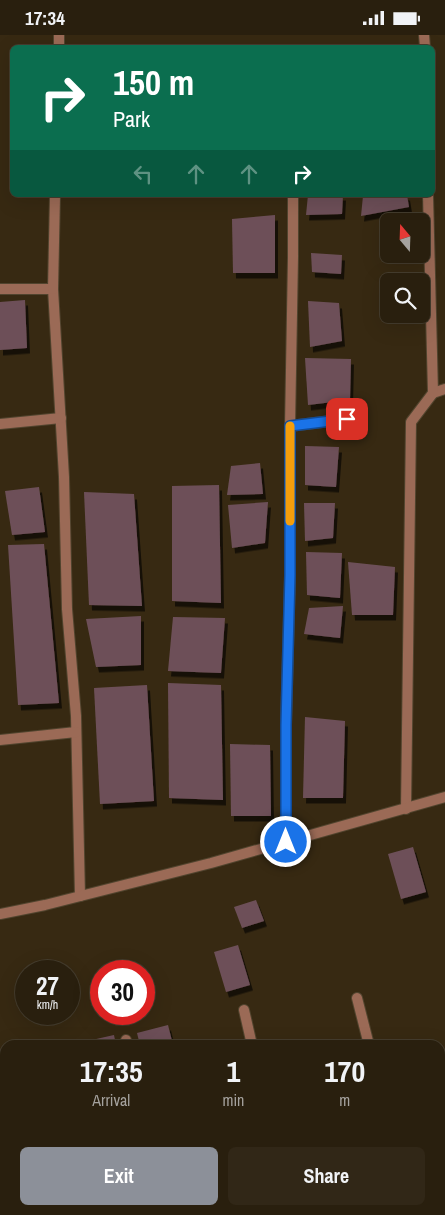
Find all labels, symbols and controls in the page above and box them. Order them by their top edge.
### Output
text: 17:34 [25,5,65,31]
text: 150 m [113,59,194,106]
icon: right [30,65,95,130]
text: Park [113,104,150,134]
icon: left [129,160,157,188]
icon: ahead [182,160,210,188]
icon: ahead [235,160,263,188]
icon: right [288,160,316,188]
north arrow [380,213,430,263]
map controls [380,213,430,323]
button: search [380,273,430,323]
pin [326,398,368,440]
icon: arrive [333,405,361,433]
position arrow [259,815,311,867]
speed limit sign: 30 [90,960,155,1025]
text: 27 [36,969,59,1003]
text: km/h [37,997,58,1013]
text: 17:35 [80,1051,143,1091]
text: 1 [227,1051,240,1091]
text: 170 [324,1051,365,1091]
text: Arrival [92,1089,130,1111]
text: min [222,1089,244,1111]
text: m [339,1089,350,1111]
button: Exit [20,1147,218,1205]
button: Share [228,1147,425,1205]

